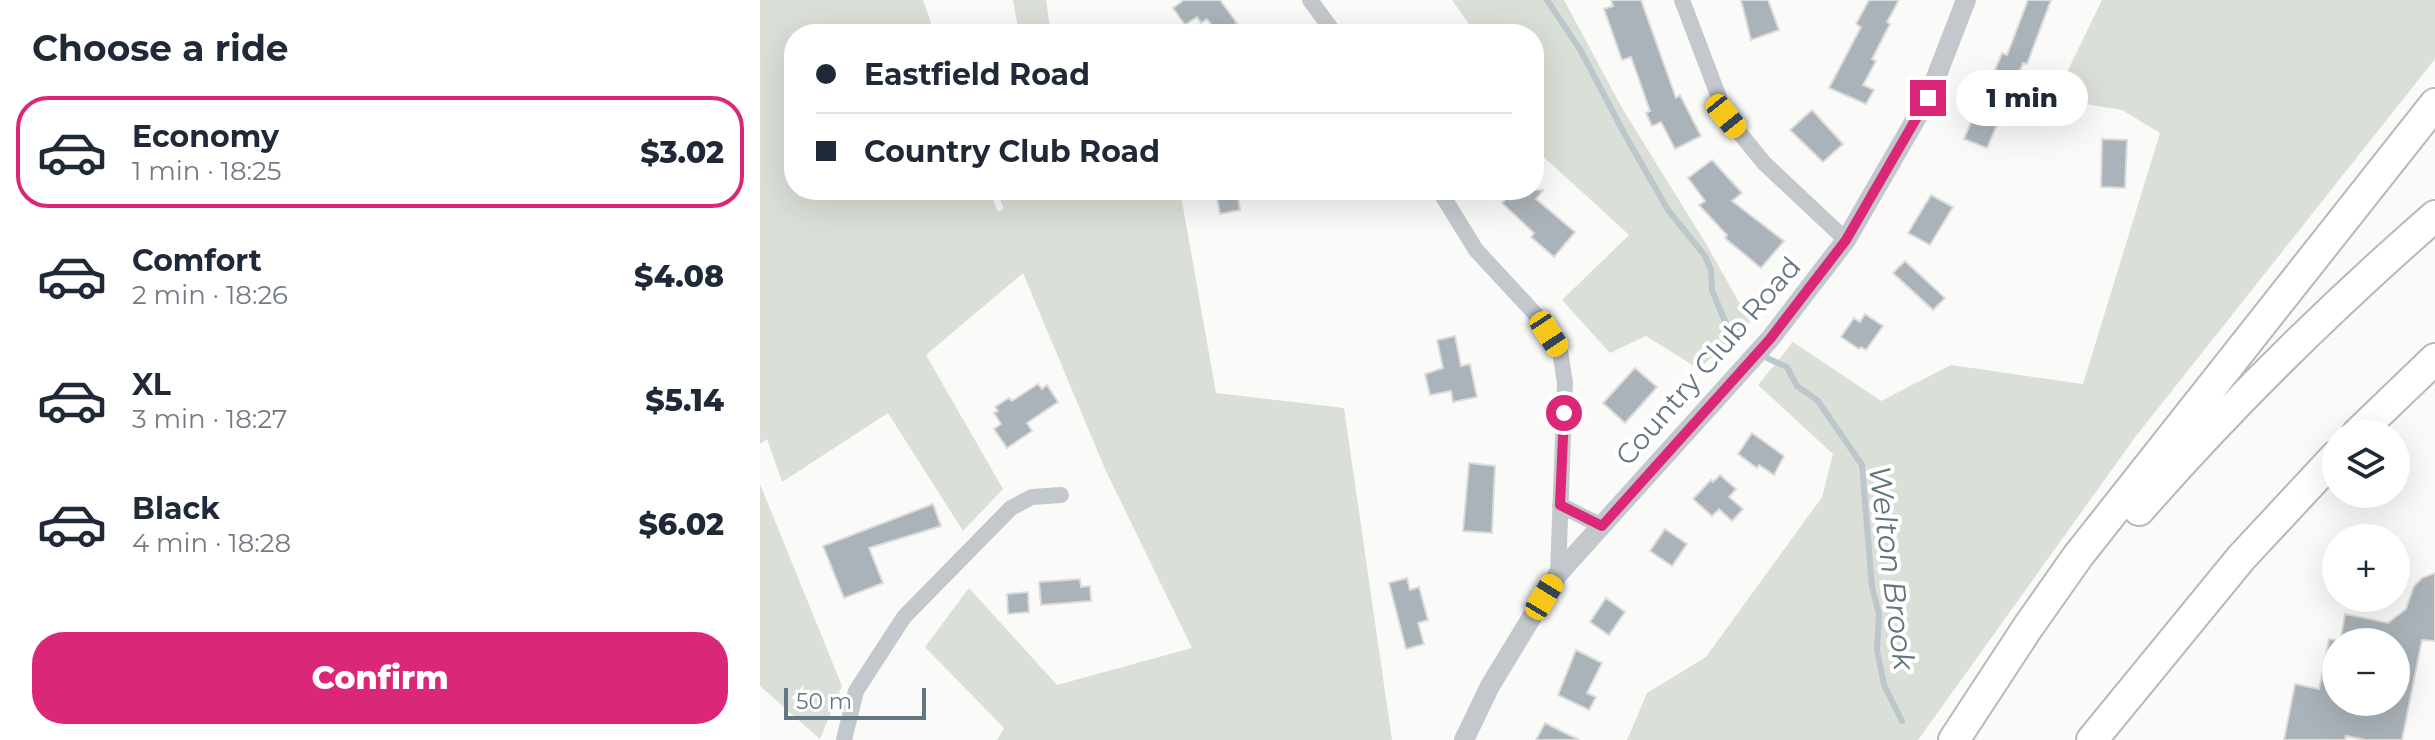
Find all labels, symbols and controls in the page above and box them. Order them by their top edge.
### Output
text: Choose a ride [32,26,289,70]
text: Eastfield Road [864,56,1090,93]
callout: 1 min [1956,70,2088,126]
route end [1910,80,1946,116]
text: 1 min [1986,82,2058,114]
car [1702,90,1750,142]
icon: car [36,116,108,188]
text: Economy [132,118,279,155]
text: Country Club Road [864,133,1160,170]
text: $3.02 [640,134,724,171]
text: 1 min · 18:25 [132,155,282,187]
icon: car [36,240,108,312]
text: Comfort [132,242,262,279]
street label: Country Club Road [1608,250,1808,472]
text: $4.08 [634,258,724,295]
text: 2 min · 18:26 [132,279,288,311]
car [1526,307,1572,361]
icon: car [36,364,108,436]
text: XL [132,366,171,403]
text: $5.14 [645,382,724,419]
route start [1546,395,1582,431]
text: 3 min · 18:27 [132,403,287,435]
map controls [2322,420,2410,716]
button: layers [2322,420,2410,508]
water label: Welton Brook [1861,464,1923,673]
icon: car [36,488,108,560]
text: Black [132,490,220,527]
text: $6.02 [638,506,724,543]
button: + [2322,524,2410,612]
text: 4 min · 18:28 [132,527,291,559]
car [1521,570,1567,624]
button: − [2322,628,2410,716]
button: Confirm [32,632,728,724]
scale bar [784,684,926,720]
text: 50 m [796,688,852,715]

